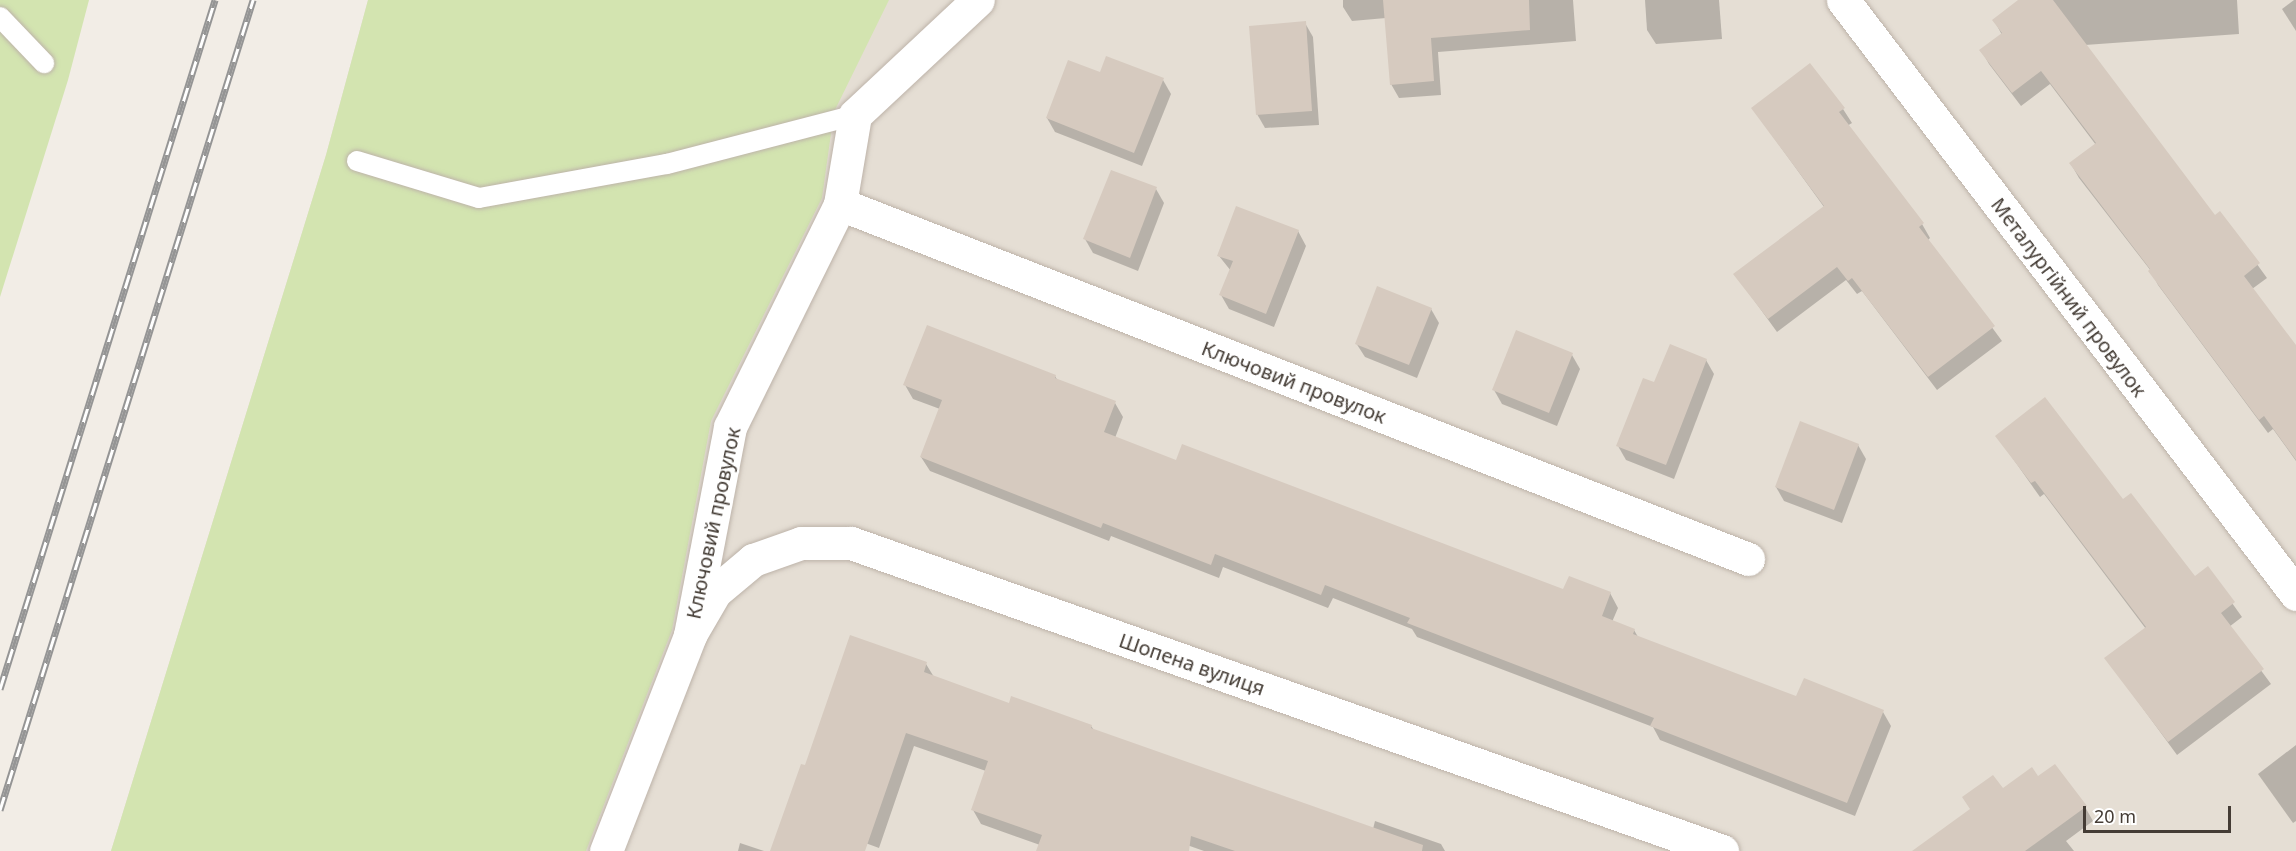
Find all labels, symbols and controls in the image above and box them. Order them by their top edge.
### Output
street label: Металургійний провулок [1986,193,2152,401]
street label: Ключовий провулок [1198,336,1390,428]
street label: Ключовий провулок [681,425,745,621]
street label: Шопена вулиця [1116,628,1268,700]
scale bar [2086,794,2234,832]
text: 20 m [2094,804,2136,828]

